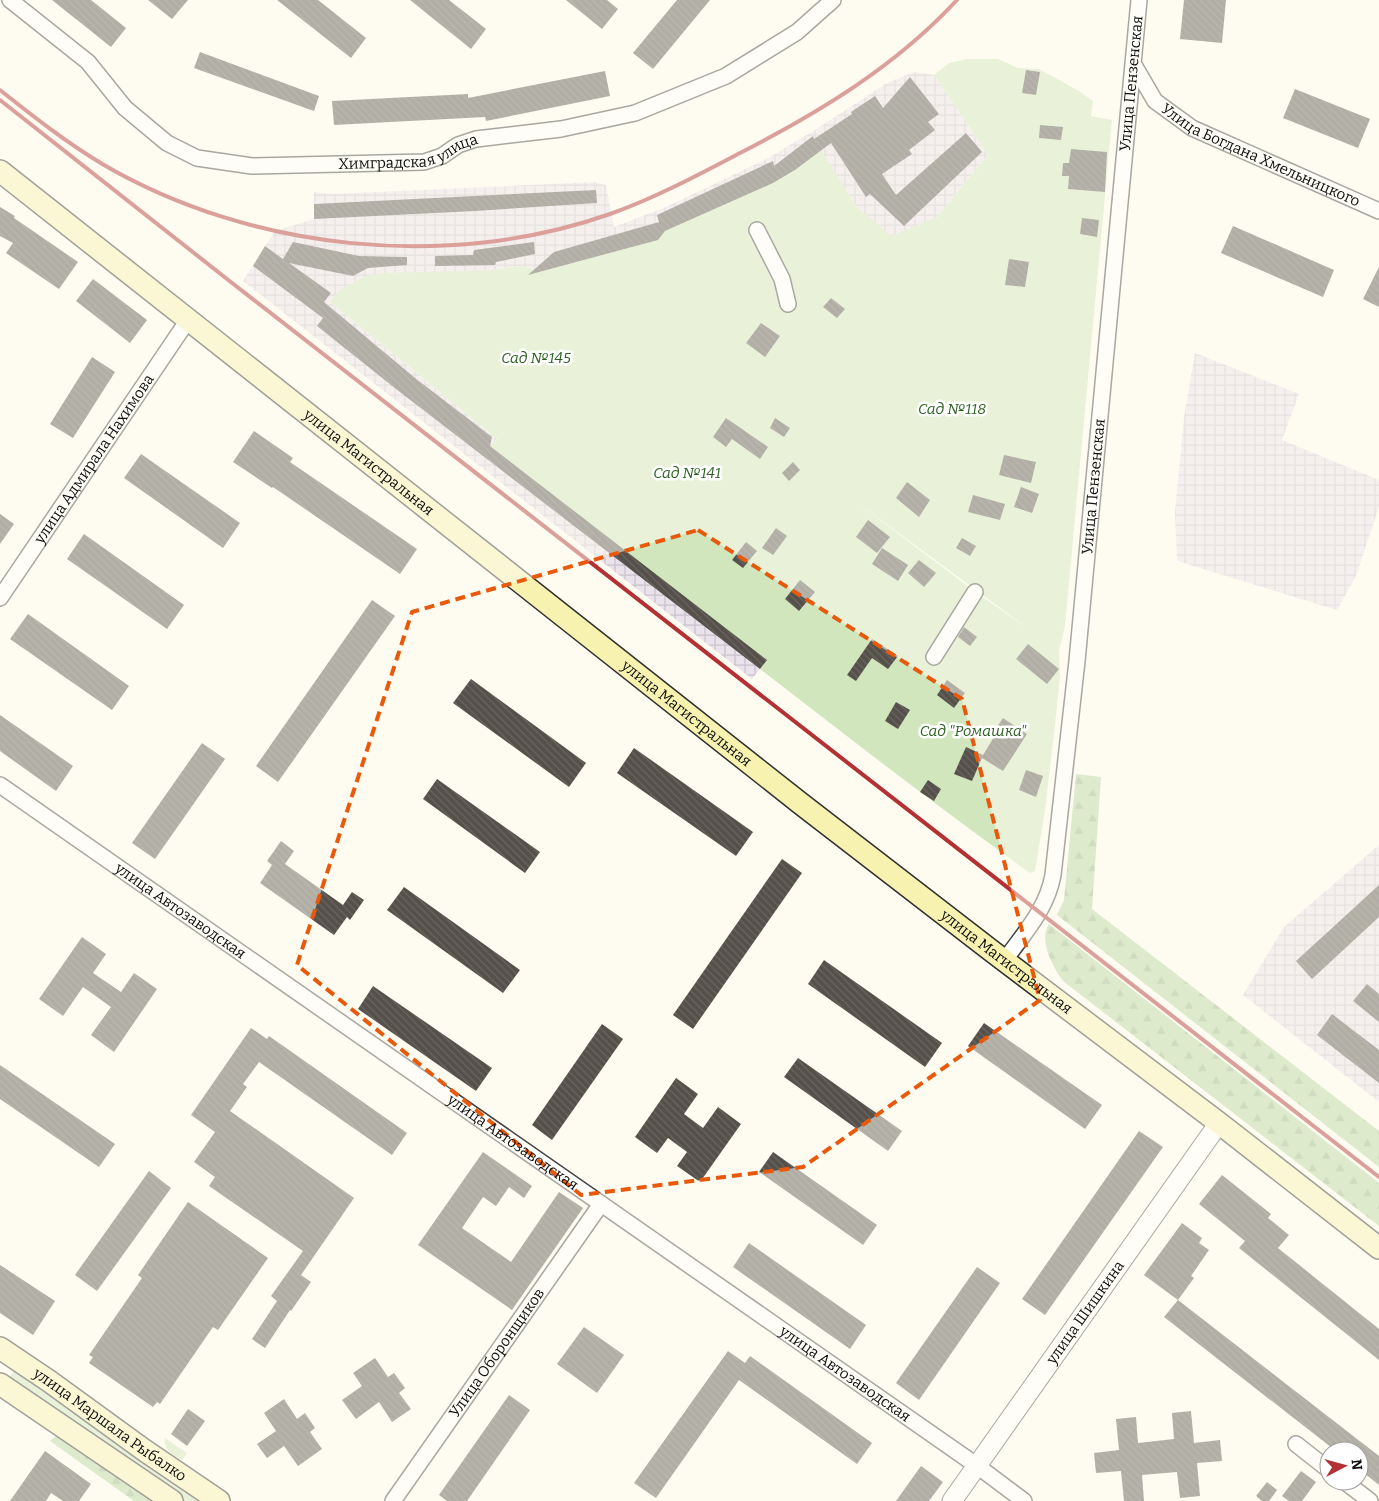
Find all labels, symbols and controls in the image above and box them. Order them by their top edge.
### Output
street label: Улица Пензенская [1116,15,1146,152]
street label: Улица Богдана Хмельницкого [1158,100,1363,210]
street label: Химградская улица [338,130,480,173]
park label: Сад №145 [501,349,571,367]
street label: улица Адмирала Нахимова [30,371,158,548]
park label: Сад №118 [918,400,986,418]
street label: улица Магистральная [299,405,437,519]
street label: Улица Пензенская [1078,418,1109,555]
park label: Сад №141 [653,464,721,482]
street label: улица Магистральная [617,656,755,770]
park label: Сад "Ромашка" [920,722,1027,740]
street label: улица Автозаводская [111,858,249,963]
street label: улица Магистральная [936,905,1076,1018]
street label: улица Автозаводская [443,1090,582,1194]
street label: улица Шишкина [1042,1257,1128,1368]
street label: Улица Оборонщиков [445,1285,548,1421]
street label: улица Автозаводская [775,1321,914,1426]
street label: улица Маршала Рыбалко [29,1364,190,1485]
north arrow [1319,1441,1369,1491]
text: N [1347,1458,1365,1471]

